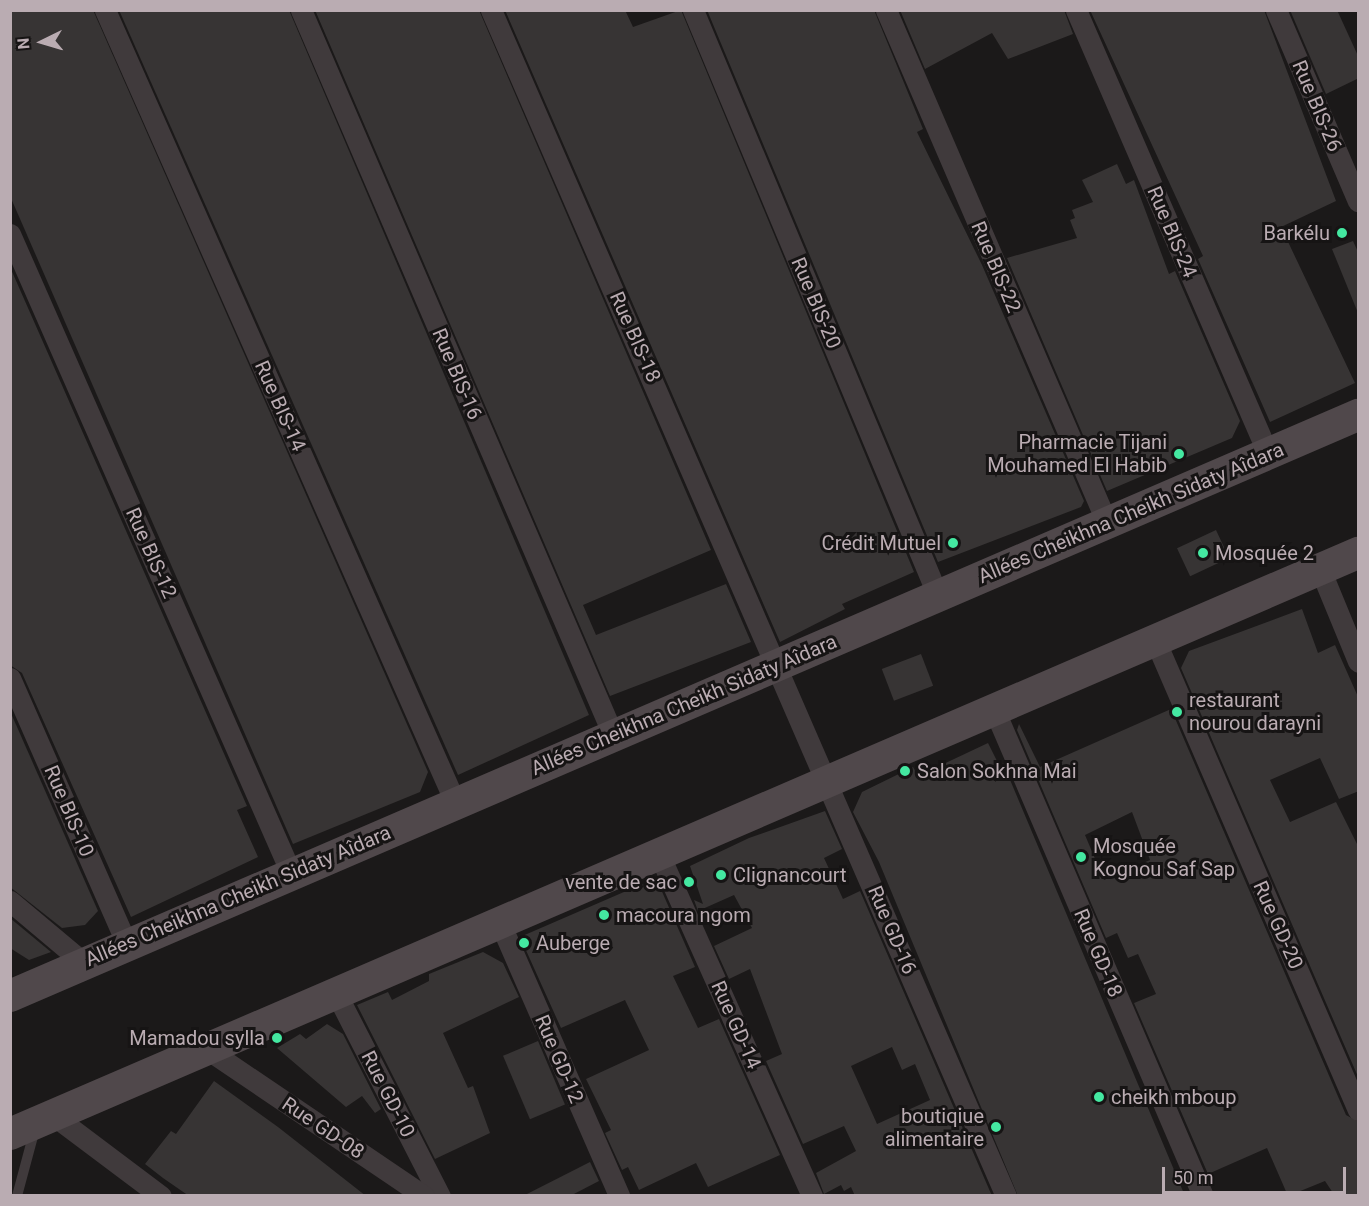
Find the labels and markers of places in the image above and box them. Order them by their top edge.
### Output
place label: Barkélu [1263,221,1330,245]
marker: Barkélu [1335,226,1349,240]
place label: Pharmacie Tijani Mouhamed El Habib [987,430,1167,477]
marker: Pharmacie Tijani Mouhamed El Habib [1172,447,1186,461]
place label: Crédit Mutuel [822,531,941,555]
marker: Crédit Mutuel [946,536,960,550]
place label: Mosquée 2 [1215,541,1314,565]
marker: Mosquée 2 [1196,546,1210,560]
place label: restaurant nourou darayni [1189,688,1321,735]
marker: restaurant nourou darayni [1170,705,1184,719]
place label: Salon Sokhna Mai [917,759,1077,783]
marker: Salon Sokhna Mai [898,764,912,778]
place label: Mosquée Kognou Saf Sap [1093,834,1235,881]
marker: Mosquée Kognou Saf Sap [1074,850,1088,864]
place label: Clignancourt [733,863,847,887]
marker: Clignancourt [714,868,728,882]
place label: vente de sac [565,870,677,894]
marker: vente de sac [682,875,696,889]
place label: macoura ngom [616,903,751,927]
marker: macoura ngom [597,908,611,922]
place label: Auberge [536,931,610,955]
marker: Auberge [517,936,531,950]
place label: Mamadou sylla [129,1026,265,1050]
marker: Mamadou sylla [270,1031,284,1045]
place label: cheikh mboup [1111,1085,1236,1109]
marker: cheikh mboup [1092,1090,1106,1104]
place label: boutiqiue alimentaire [885,1104,984,1151]
marker: boutiqiue alimentaire [989,1120,1003,1134]

